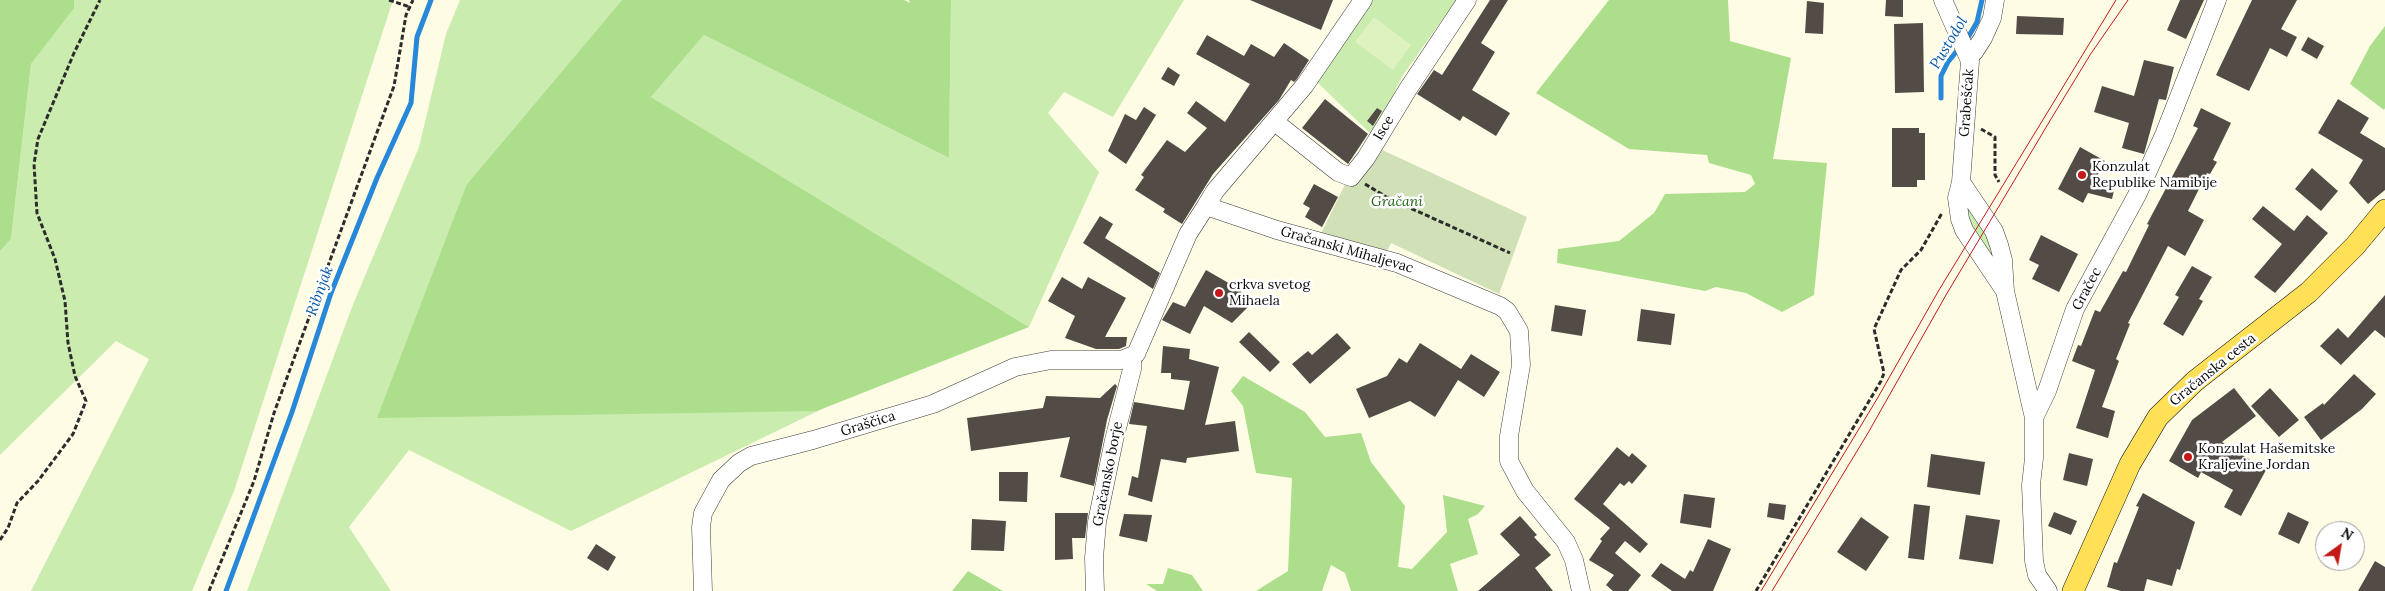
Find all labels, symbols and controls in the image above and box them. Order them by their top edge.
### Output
water label: Pustodol [1926,14,1972,72]
street label: Grabešćak [1956,68,1978,138]
street label: Isce [1370,113,1398,143]
place label: Konzulat Republike Namibije [2092,159,2217,192]
marker: Konzulat Republike Namibije [2076,169,2088,181]
park label: Gračani [1371,194,1423,210]
street label: Gračanski Mihaljevac [1279,223,1415,277]
water label: Ribnjak [303,264,337,318]
street label: Gračec [2069,265,2105,313]
place label: crkva svetog Mihaela [1229,277,1310,310]
marker: crkva svetog Mihaela [1213,287,1225,299]
street label: Gračanska cesta [2167,330,2259,410]
street label: Graščica [839,408,897,440]
street label: Gračansko borje [1090,420,1126,528]
place label: Konzulat Hašemitske Kraljevine Jordan [2198,441,2335,474]
marker: Konzulat Hašemitske Kraljevine Jordan [2182,451,2194,463]
north arrow [2315,521,2365,571]
text: N [2338,524,2357,545]

